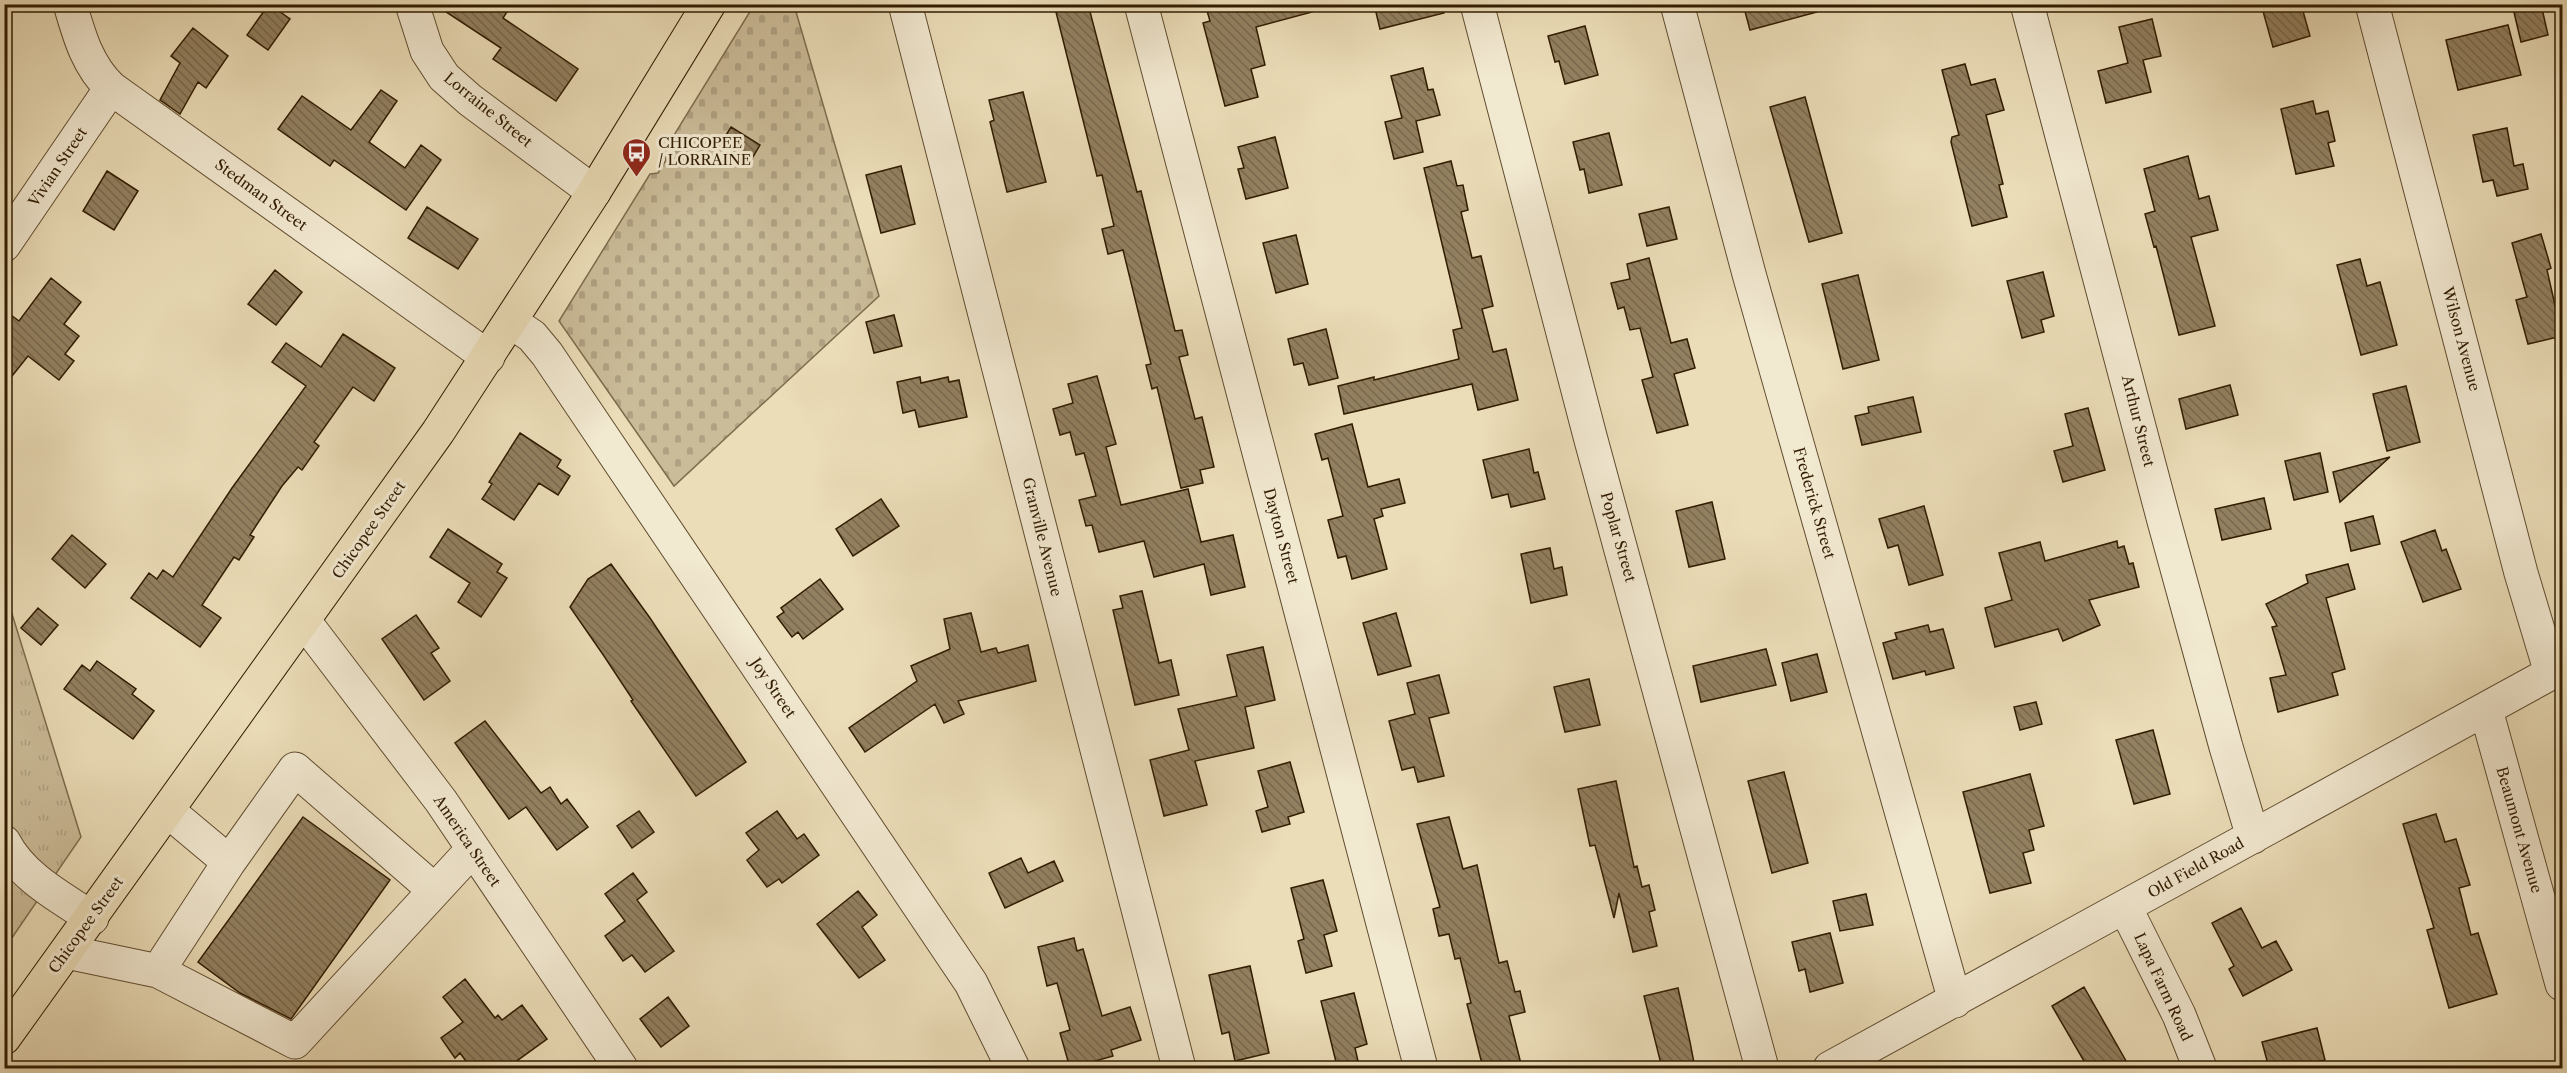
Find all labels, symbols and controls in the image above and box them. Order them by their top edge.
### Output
street label: Lorraine Street [440,68,537,152]
street label: Vivian Street [24,123,91,211]
place label: CHICOPEE / LORRAINE [658,133,751,169]
bus stop icon: CHICOPEE / LORRAINE [621,136,653,178]
street label: Stedman Street [211,155,312,235]
street label: Wilson Avenue [2438,284,2485,393]
street label: Arthur Street [2118,372,2159,469]
street label: Frederick Street [1789,445,1840,562]
street label: Granville Avenue [1019,475,1066,598]
street label: Chicopee Street [328,477,410,582]
street label: Dayton Street [1260,486,1304,587]
street label: Poplar Street [1597,490,1641,585]
street label: Joy Street [745,652,801,722]
street label: Beaumont Avenue [2492,764,2547,895]
street label: America Street [429,790,505,891]
street label: Old Field Road [2144,833,2247,902]
street label: Chicopee Street [44,872,128,977]
street label: Lapa Farm Road [2130,930,2197,1044]

